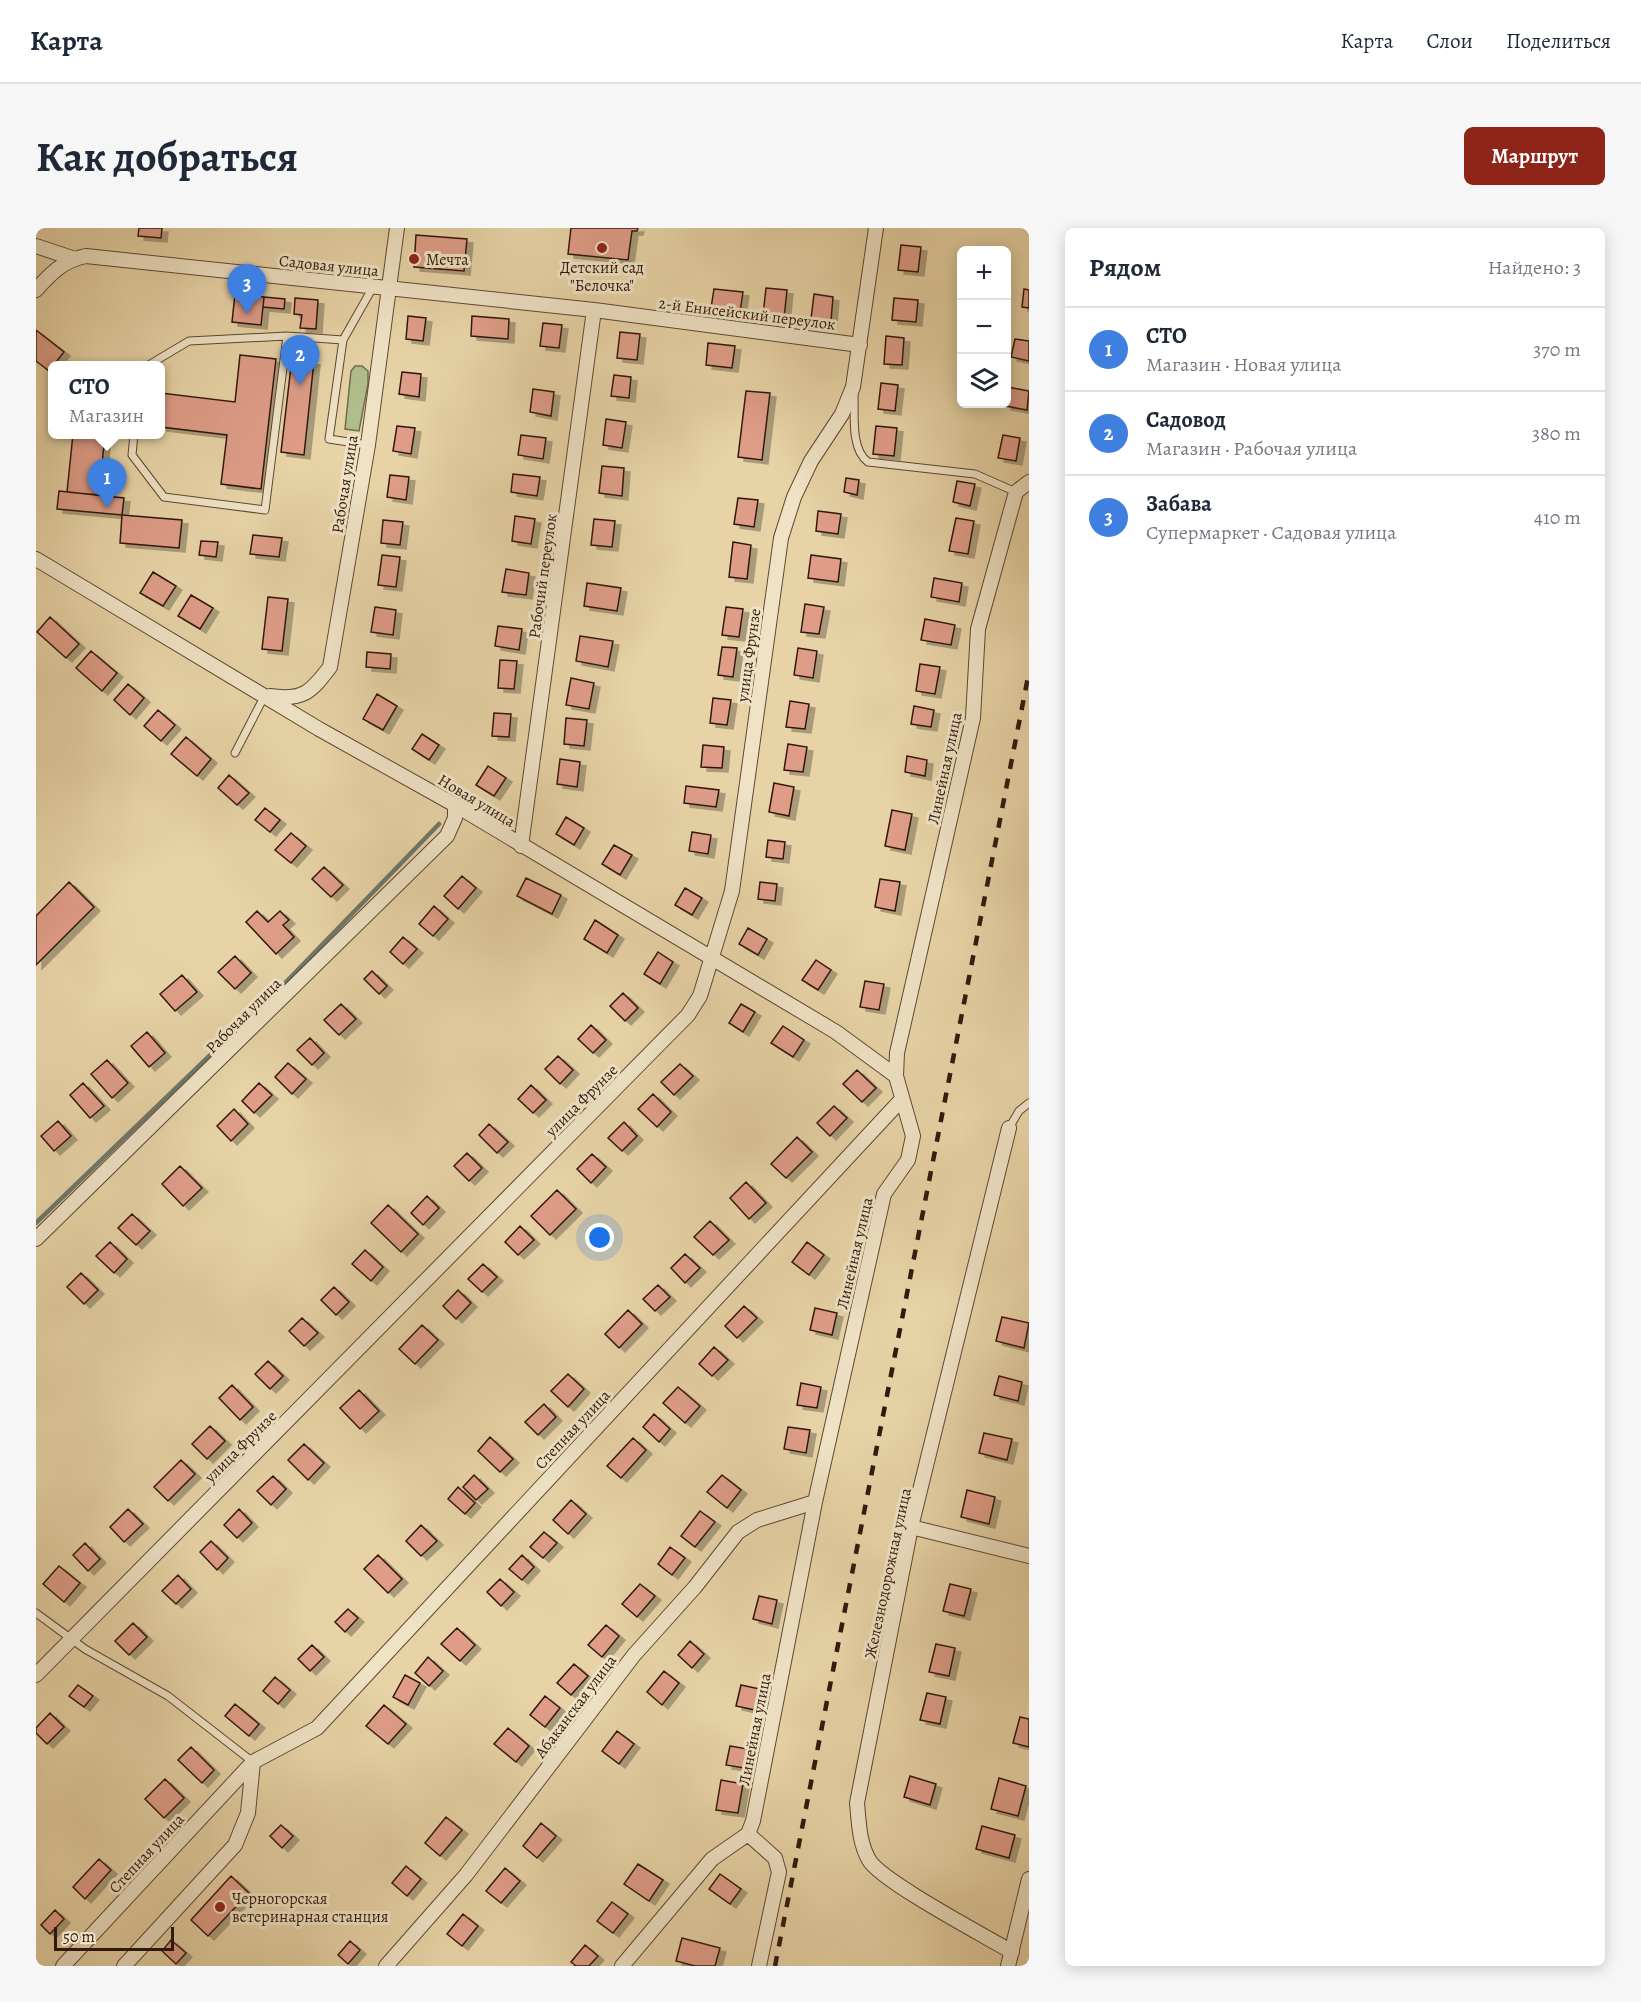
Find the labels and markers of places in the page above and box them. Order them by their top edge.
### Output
marker: Детский сад "Белочка" [595,241,609,255]
place label: Мечта [426,249,469,271]
marker: Мечта [407,252,421,266]
place label: Детский сад "Белочка" [560,257,644,297]
pin: 3 [228,264,266,314]
pin: 2 [280,336,320,385]
pin: 1 [88,458,126,508]
place label: Черногорская ветеринарная станция [232,1888,389,1928]
marker: Черногорская ветеринарная станция [213,1900,227,1914]

